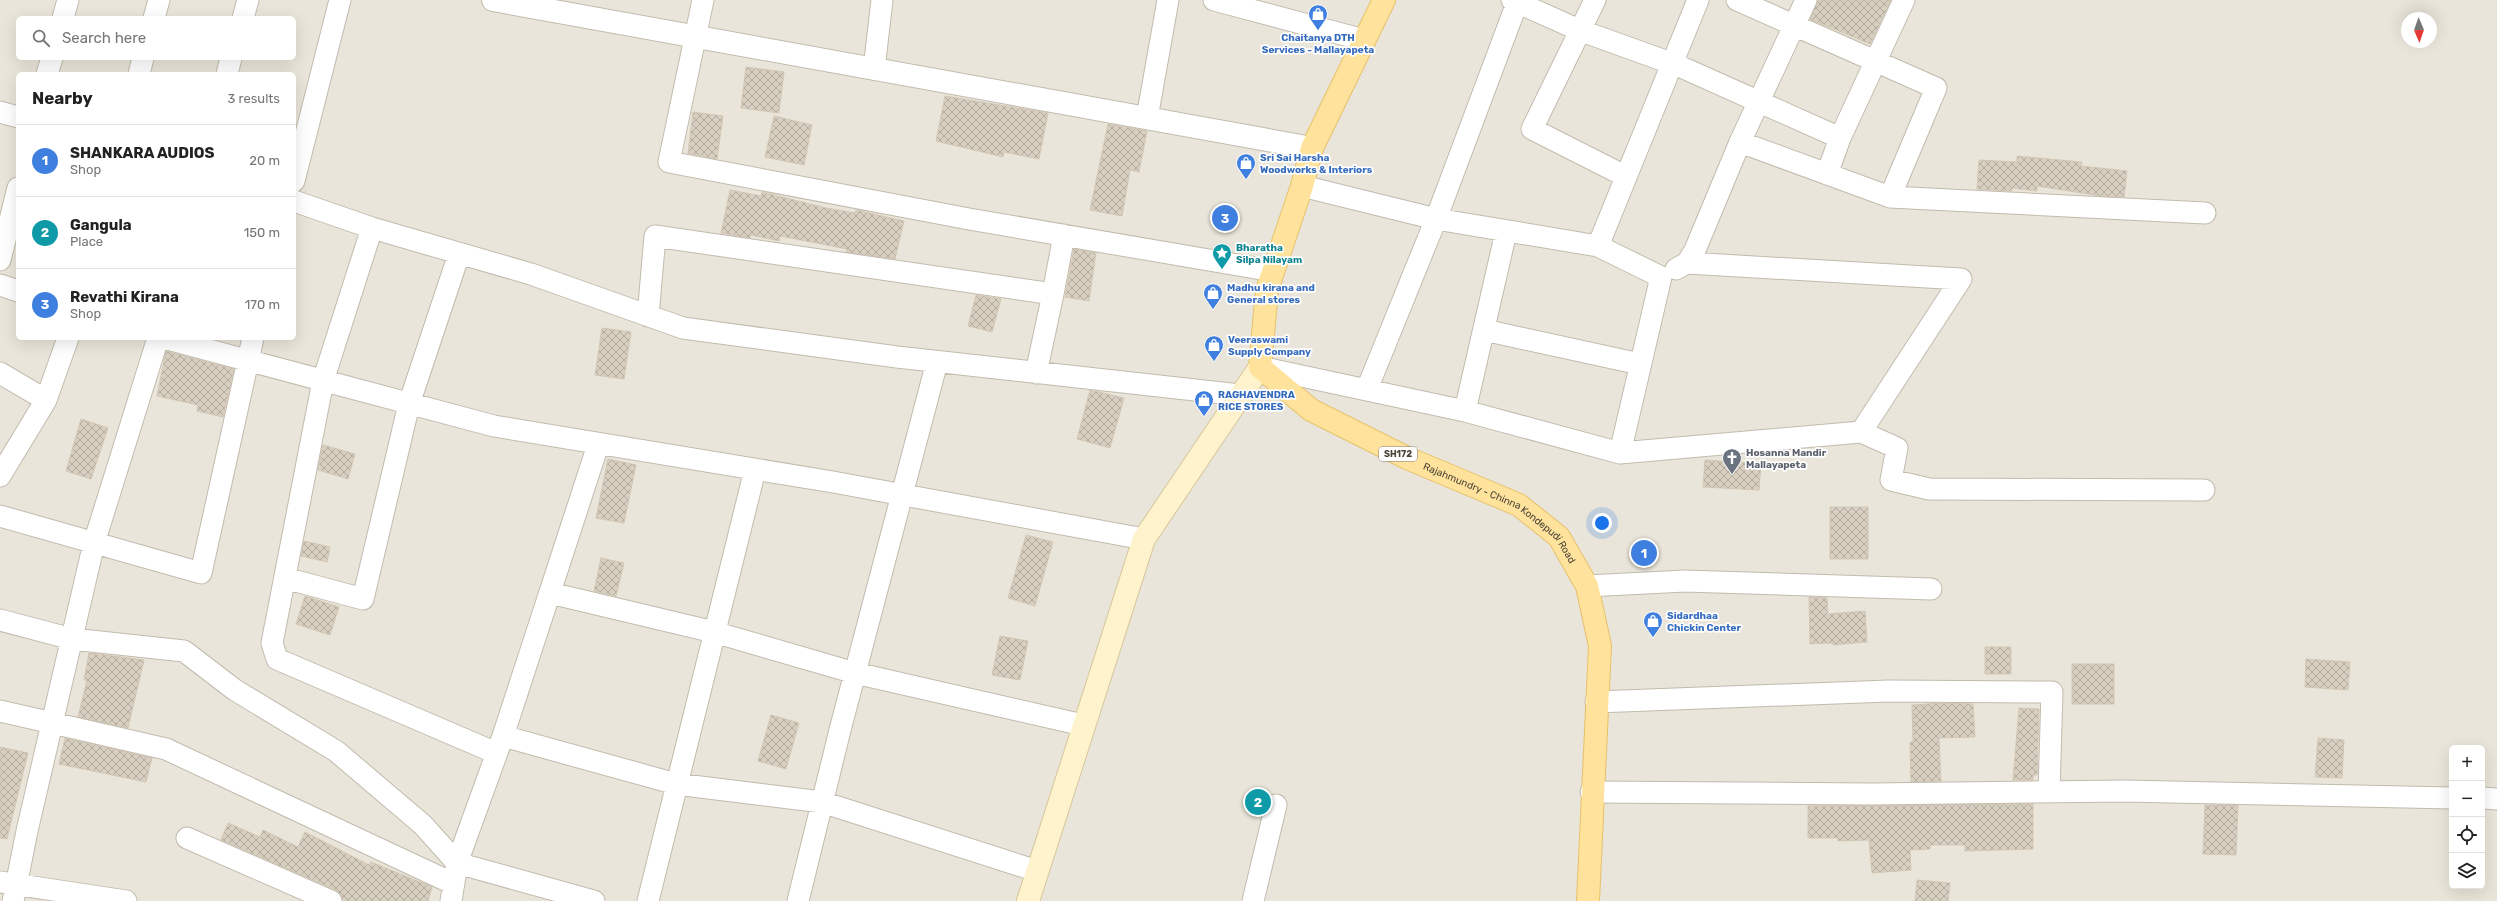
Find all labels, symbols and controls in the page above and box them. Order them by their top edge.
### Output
shop icon: Chaitanya DTH Services - Mallayapeta [1307,3,1329,31]
north arrow [2401,12,2437,48]
search box [16,16,296,60]
icon: search [30,27,52,49]
text: Search here [62,29,146,47]
place label: Chaitanya DTH Services - Mallayapeta [1262,32,1374,56]
text: Nearby [32,88,93,108]
text: 3 results [228,91,280,106]
text: SHANKARA AUDIOS [70,144,214,162]
shop icon: Sri Sai Harsha Woodworks & Interiors [1235,152,1257,180]
place label: Sri Sai Harsha Woodworks & Interiors [1260,152,1373,176]
text: 1 [42,153,48,168]
text: 20 m [249,153,280,168]
text: Shop [70,162,101,177]
pin: 3 [1212,203,1238,233]
text: Gangula [70,216,132,234]
text: 2 [41,225,49,240]
text: 150 m [244,225,280,240]
text: Place [70,234,103,249]
place icon: Bharatha Silpa Nilayam [1211,242,1233,270]
place label: Bharatha Silpa Nilayam [1236,242,1302,266]
shop icon: Madhu kirana and General stores [1202,282,1224,310]
place label: Madhu kirana and General stores [1227,282,1315,306]
text: Revathi Kirana [70,288,179,306]
text: 3 [41,297,49,312]
text: 170 m [245,297,280,312]
text: Shop [70,306,101,321]
shop icon: Veeraswami Supply Company [1203,334,1225,362]
place label: Veeraswami Supply Company [1228,334,1311,358]
shop icon: RAGHAVENDRA RICE STORES [1193,389,1215,417]
place label: RAGHAVENDRA RICE STORES [1218,389,1296,413]
road number: SH172 [1379,447,1417,461]
church icon: Hosanna Mandir Mallayapeta [1721,447,1743,475]
place label: Hosanna Mandir Mallayapeta [1746,447,1827,471]
street label: Rajahmundry - Chinna Kondepudi Road [1421,461,1578,566]
your location [1592,513,1612,533]
pin: 1 [1631,538,1657,568]
shop icon: Sidardhaa Chickin Center [1642,610,1664,638]
place label: Sidardhaa Chickin Center [1667,610,1741,634]
map controls [2449,745,2485,889]
button: + [2449,745,2485,781]
button: − [2449,781,2485,817]
pin: 2 [1245,787,1271,817]
button: locate [2449,817,2485,853]
button: layers [2449,853,2485,889]

